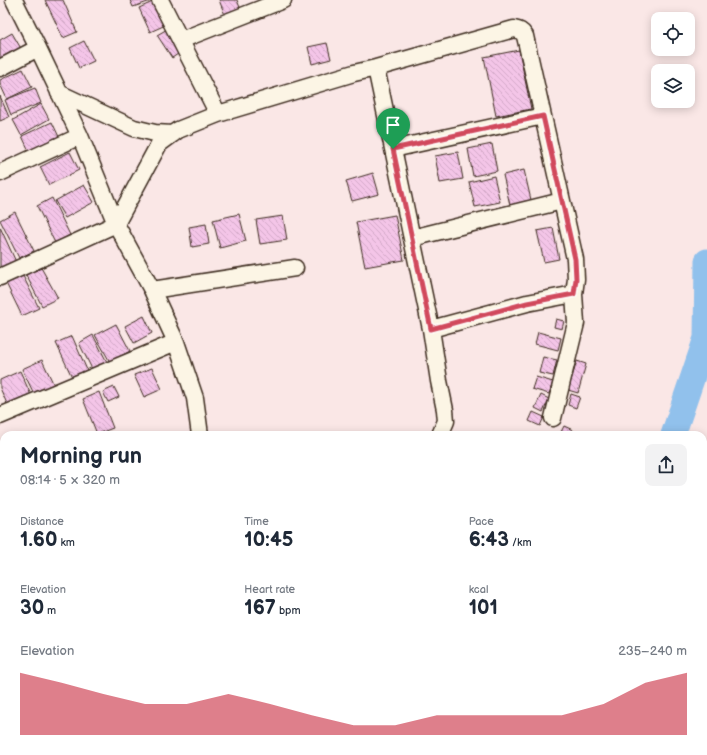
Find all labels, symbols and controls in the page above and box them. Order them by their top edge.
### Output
map controls [651,12,695,108]
button: locate [651,12,695,56]
button: layers [651,64,695,108]
pin [376,108,410,149]
icon: arrive [382,114,404,136]
text: Morning run [20,443,142,470]
button: share [645,444,687,486]
text: 08:14 · 5 × 320 m [20,472,120,488]
text: Distance [20,515,64,528]
text: Time [244,515,269,528]
text: Pace [469,515,494,528]
text: 1.60 [20,528,57,552]
text: 10:45 [244,528,293,552]
text: 6:43 [469,528,509,552]
text: km [57,536,75,549]
text: /km [509,536,531,549]
text: Elevation [20,583,66,596]
text: Heart rate [244,583,295,596]
text: kcal [469,583,488,596]
text: 30 [20,596,44,620]
text: 167 [244,596,276,620]
text: 101 [469,596,498,620]
text: m [44,604,56,617]
text: bpm [276,604,301,617]
text: Elevation [20,643,74,659]
text: 235–240 m [618,643,687,659]

